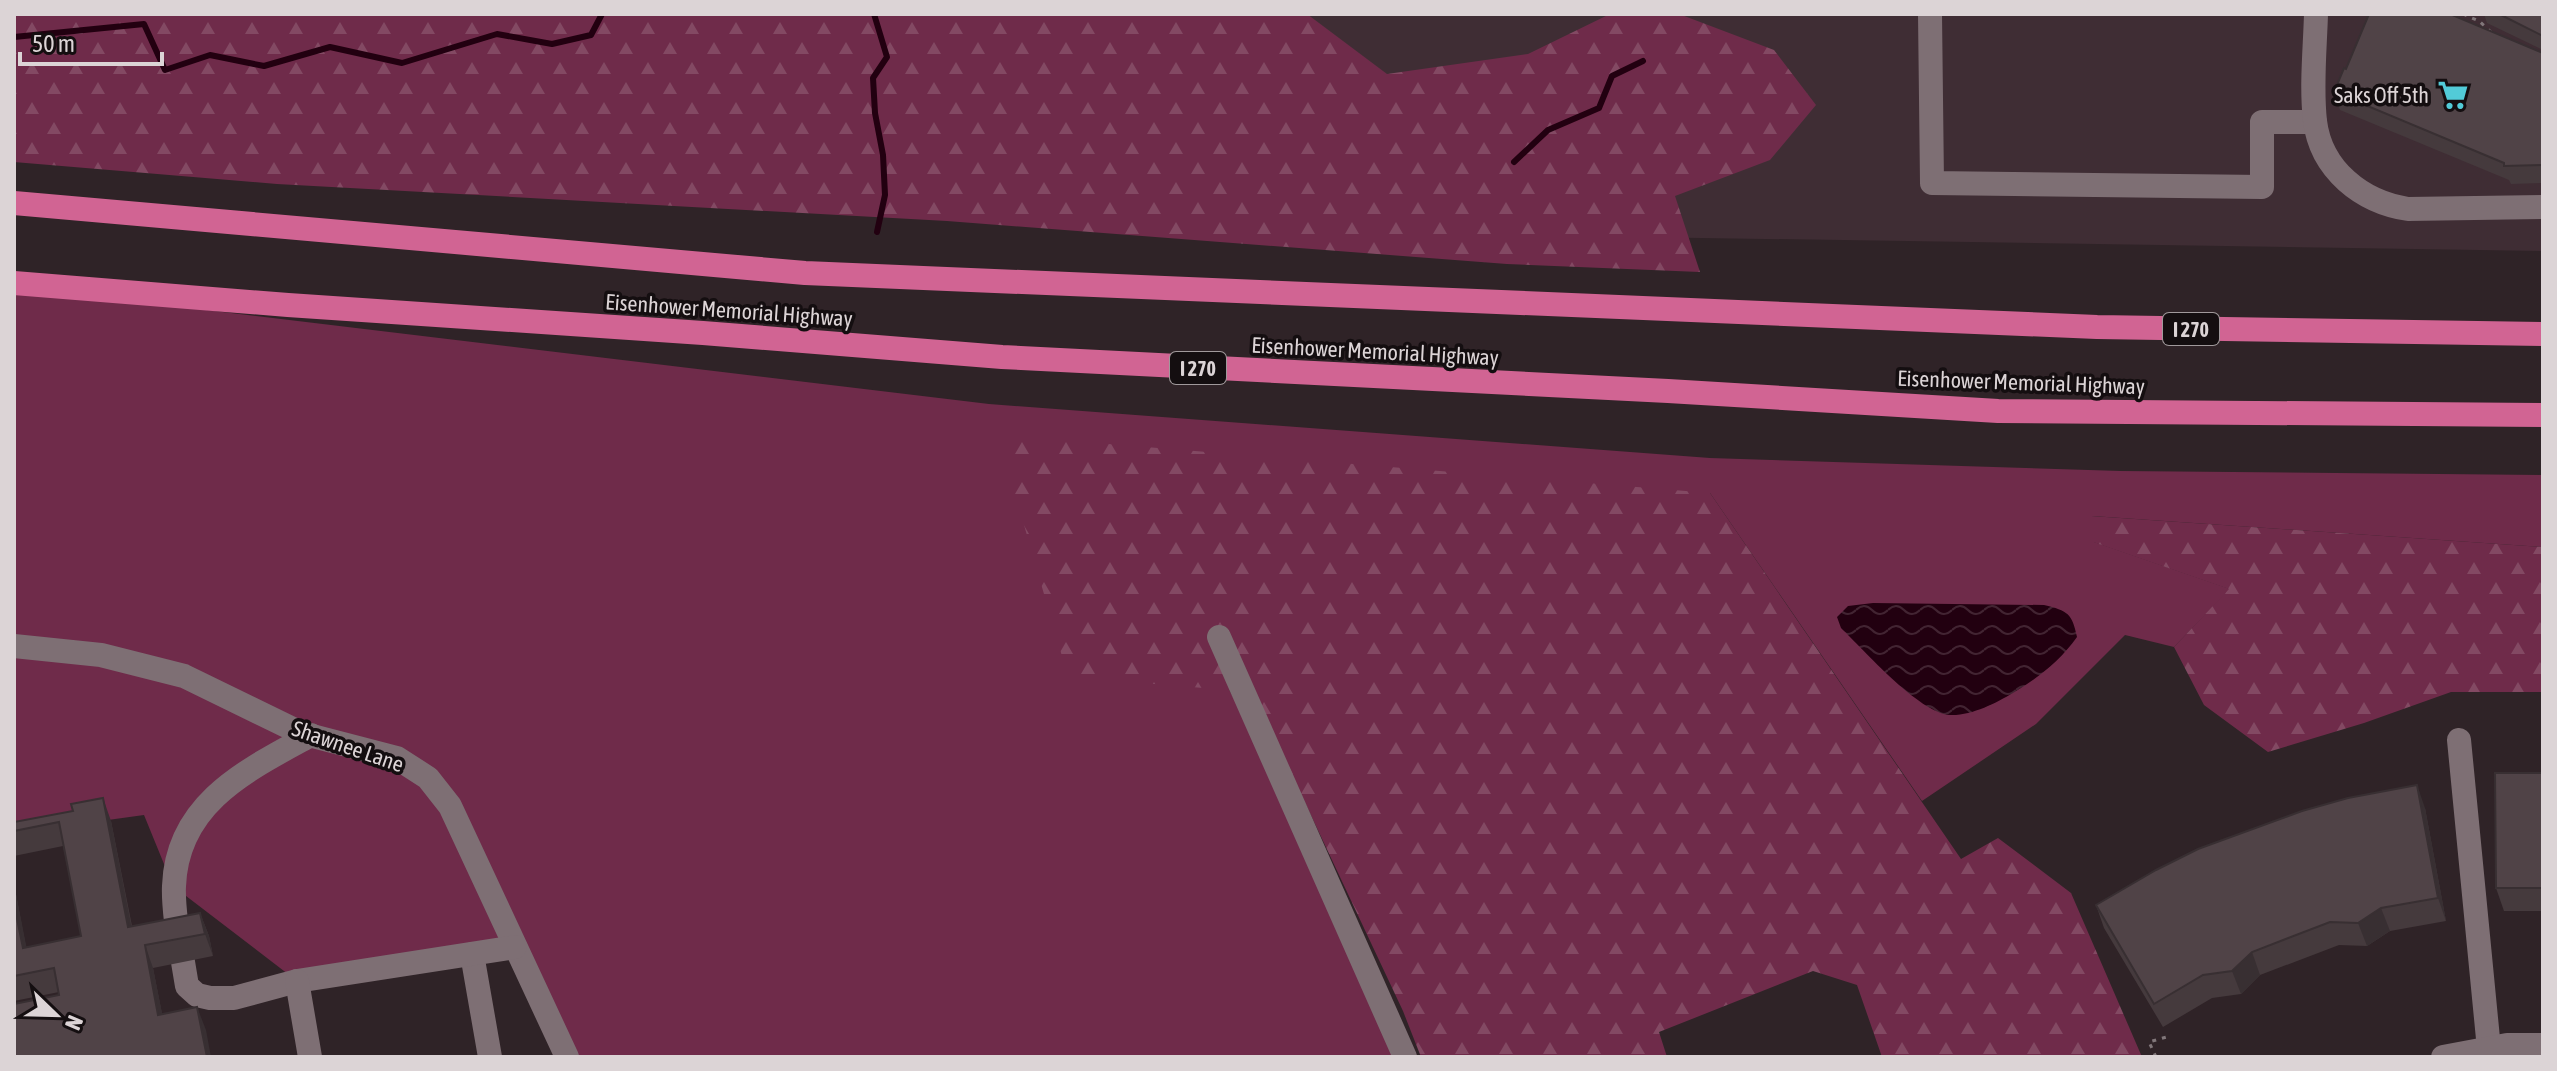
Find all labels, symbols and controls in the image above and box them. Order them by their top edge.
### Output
scale bar [20,16,162,66]
text: 50 m [32,30,75,57]
supermarket icon: Saks Off 5th [2436,78,2470,112]
place label: Saks Off 5th [2334,82,2429,108]
street label: Eisenhower Memorial Highway [605,288,853,332]
road number: I 270 [2163,313,2219,345]
street label: Eisenhower Memorial Highway [1251,332,1499,370]
road number: I 270 [1170,352,1226,384]
street label: Eisenhower Memorial Highway [1897,365,2145,399]
street label: Shawnee Lane [289,715,407,777]
north arrow [16,975,96,1055]
text: N [60,1012,89,1034]

